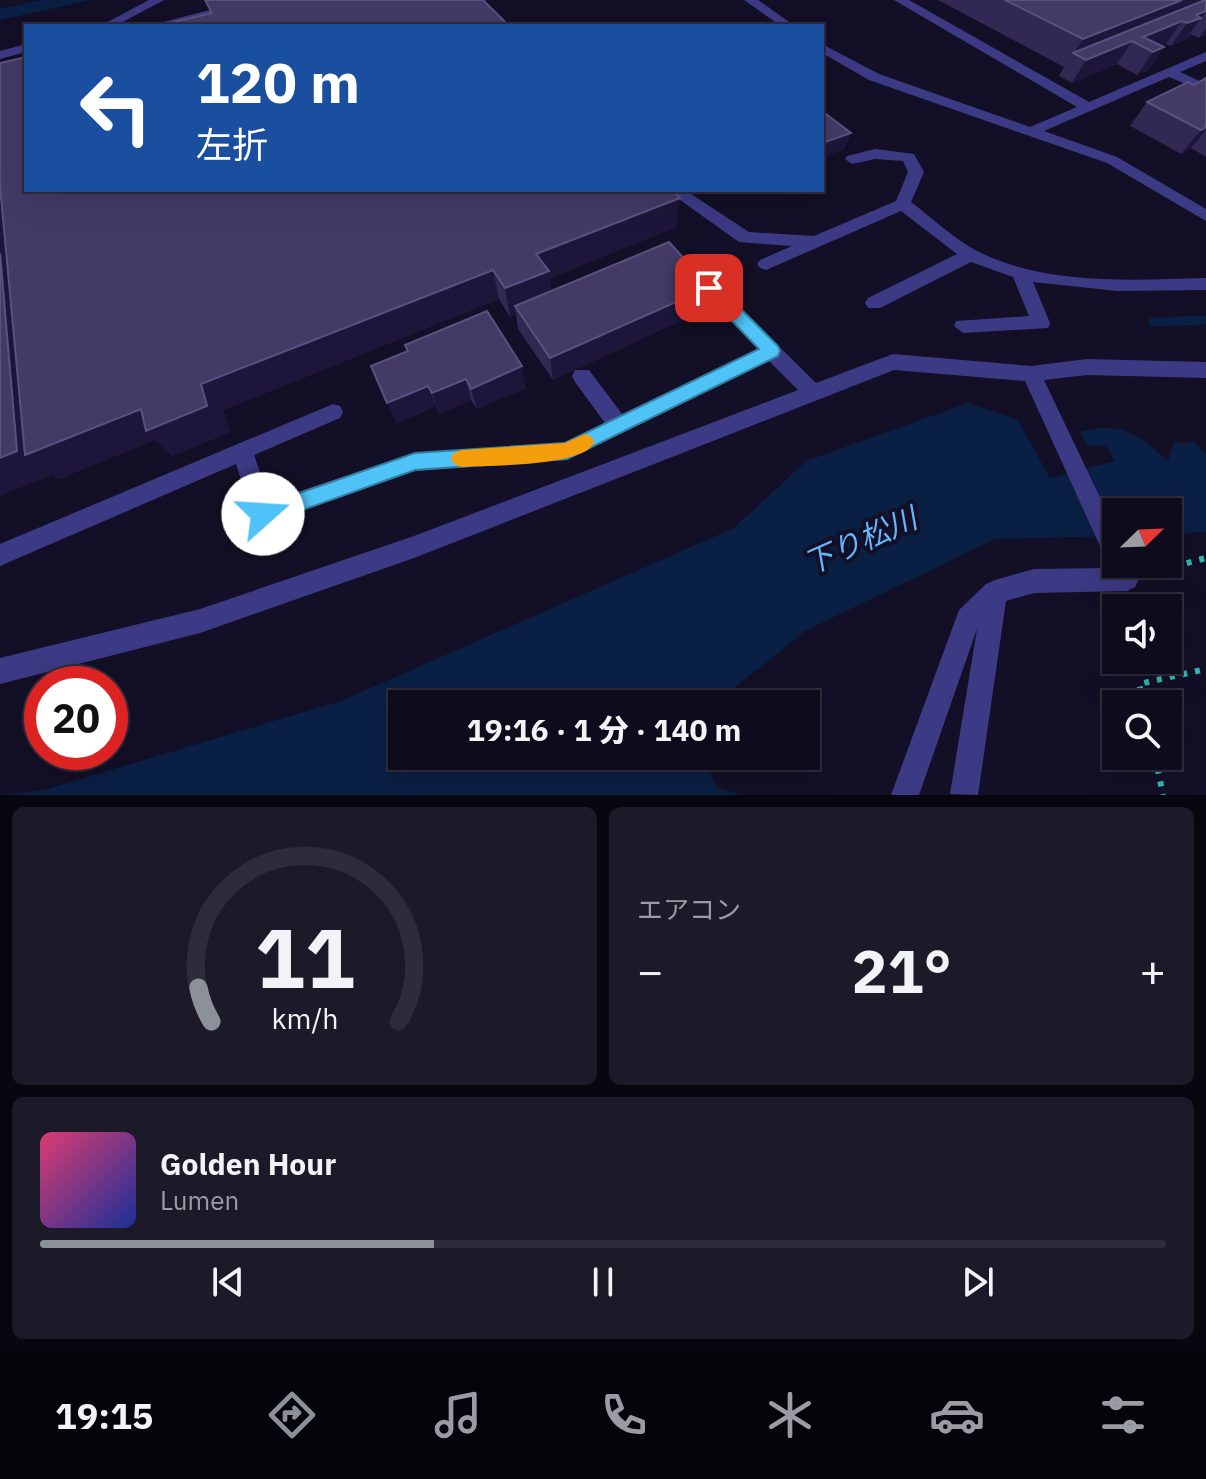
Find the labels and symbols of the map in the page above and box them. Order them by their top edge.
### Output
pin [675,254,743,322]
position arrow [221,472,305,556]
water label: 下り松川 [797,497,925,582]
north arrow [1102,498,1182,578]
speed limit sign: 20 [24,666,128,770]

